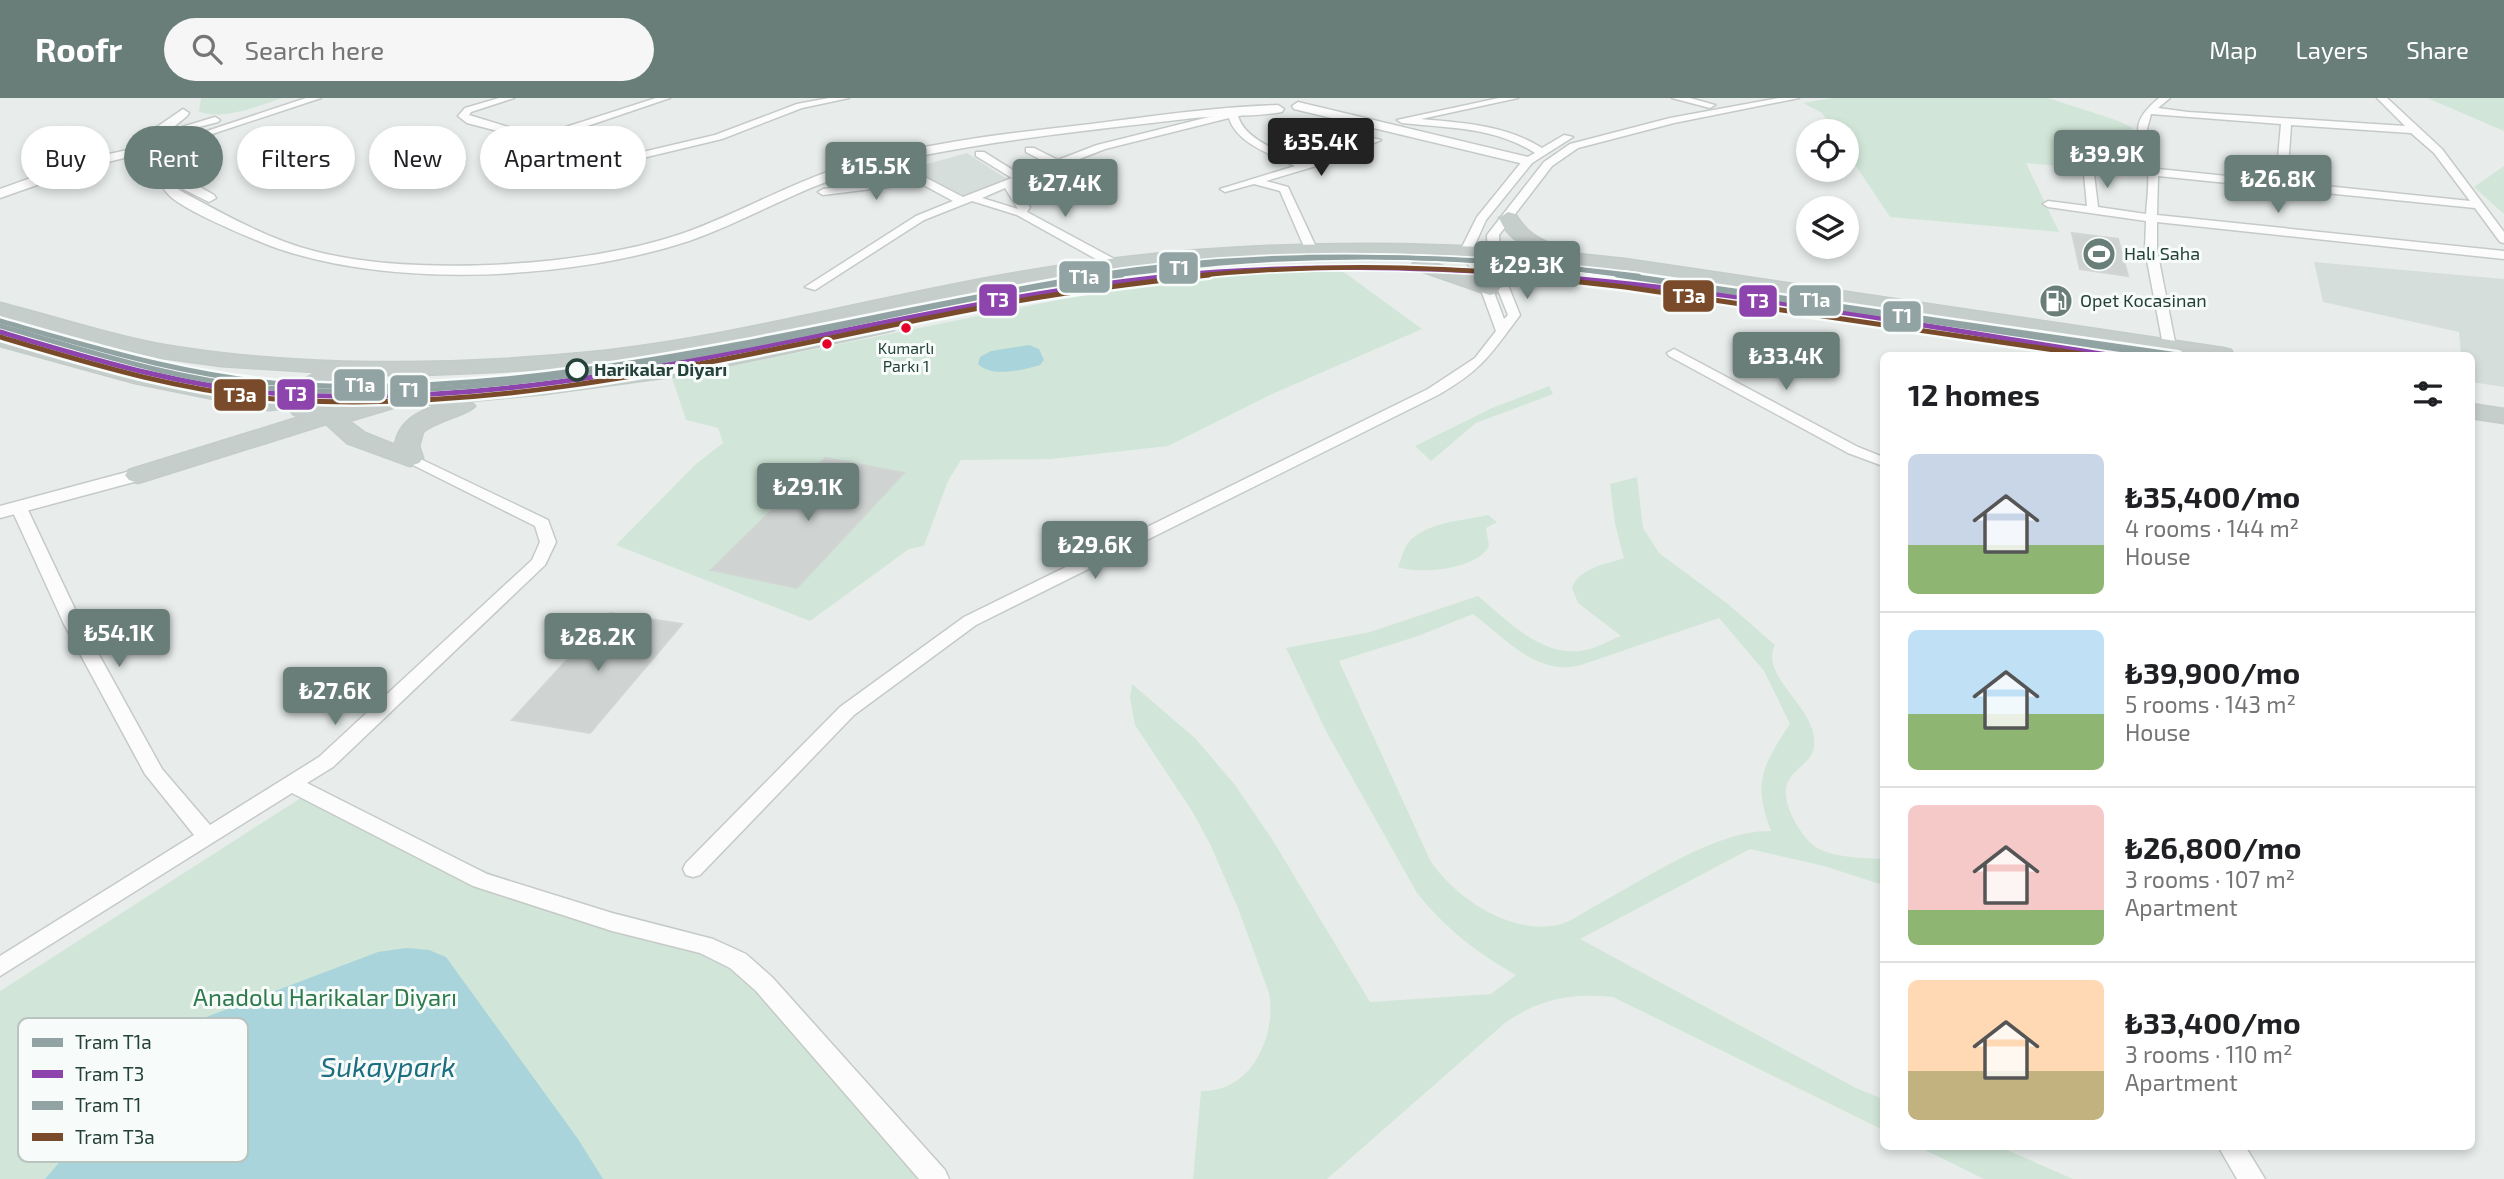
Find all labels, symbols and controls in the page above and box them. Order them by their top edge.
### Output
search box [164,18,654,81]
text: Roofr [35,29,122,69]
icon: search [188,30,226,68]
text: Search here [244,34,384,65]
text: Map [2209,35,2257,64]
text: Layers [2295,35,2368,64]
text: Share [2406,35,2469,64]
pin: ₺35.4K [1264,118,1378,178]
map controls [1796,119,1859,259]
button: locate [1796,119,1859,182]
chip: Buy [21,126,110,189]
chip: Rent [124,126,223,189]
chip: Filters [237,126,355,189]
chip: New [369,126,466,189]
chip: Apartment [480,126,646,189]
text: ₺35.4K [1284,127,1358,155]
pin: ₺39.9K [2050,130,2164,190]
text: ₺39.9K [2070,139,2144,167]
pin: ₺15.5K [819,142,933,202]
text: ₺15.5K [841,151,911,179]
pin: ₺26.8K [2221,156,2335,215]
pin: ₺27.4K [1008,159,1122,219]
text: ₺26.8K [2240,164,2316,192]
text: ₺27.4K [1028,168,1102,196]
button: layers [1796,196,1859,259]
sports icon: Halı Saha [2080,235,2118,273]
pin: ₺29.3K [1470,242,1584,301]
place label: Halı Saha [2124,242,2200,264]
text: ₺29.3K [1490,250,1564,278]
line badge: T1 [1158,251,1199,285]
text: T1 [1169,256,1189,279]
line badge: T1a [1058,260,1111,294]
text: T1a [1069,265,1099,288]
line badge: T3a [1662,279,1715,313]
fuel station icon: Opet Kocasinan [2037,282,2075,320]
line badge: T3 [978,283,1018,317]
text: T3a [1672,284,1706,307]
line badge: T3 [1738,284,1778,318]
line badge: T1a [1788,284,1842,317]
text: T3 [987,288,1009,311]
text: T1a [1800,288,1830,311]
text: T3 [1747,289,1769,312]
place label: Opet Kocasinan [2080,289,2207,311]
line badge: T1 [1882,300,1922,333]
text: T1 [1892,304,1912,327]
marker: Kumarlı Parkı 1 [899,321,913,335]
pin: ₺33.4K [1729,332,1843,392]
unlabelled marker [820,337,834,351]
place label: Kumarlı Parkı 1 [878,338,934,375]
text: ₺33.4K [1749,341,1823,369]
place label: Harikalar Diyarı [594,358,727,380]
marker: Harikalar Diyarı [566,359,588,381]
line badge: T1a [333,368,386,402]
text: T1a [345,373,375,396]
line badge: T1 [389,374,429,408]
icon: filters [2409,375,2447,413]
text: 12 homes [1908,376,2040,412]
line badge: T3a [213,378,267,412]
line badge: T3 [276,378,316,411]
text: T1 [399,378,419,401]
text: T3 [285,382,307,405]
text: T3a [223,383,257,406]
pin: ₺29.1K [751,464,865,523]
text: ₺29.1K [773,472,843,500]
text: ₺35,400/mo [2125,478,2300,514]
icon: home [1964,482,2048,566]
text: 4 rooms · 144 m² [2125,514,2299,542]
pin: ₺29.6K [1038,522,1152,581]
text: ₺29.6K [1058,530,1132,558]
text: House [2125,542,2191,570]
pin: ₺54.1K [62,610,176,669]
pin: ₺28.2K [541,614,655,673]
text: ₺54.1K [84,618,154,646]
text: ₺28.2K [561,622,635,650]
text: ₺39,900/mo [2125,654,2300,690]
icon: home [1964,658,2048,742]
pin: ₺27.6K [278,668,392,727]
text: ₺27.6K [299,676,371,704]
text: 5 rooms · 143 m² [2125,690,2296,718]
text: House [2125,718,2191,746]
text: ₺26,800/mo [2125,829,2302,865]
icon: home [1964,833,2048,917]
text: 3 rooms · 107 m² [2125,865,2295,893]
text: Apartment [2125,893,2238,921]
park label: Anadolu Harikalar Diyarı [193,982,457,1011]
text: ₺33,400/mo [2125,1004,2301,1040]
icon: home [1964,1008,2048,1092]
legend [18,1018,248,1162]
text: Tram T1a [75,1030,152,1053]
text: 3 rooms · 110 m² [2125,1040,2292,1068]
water label: Sukaypark [320,1049,456,1083]
text: Tram T3 [75,1062,144,1085]
text: Apartment [2125,1068,2238,1096]
text: Tram T1 [75,1093,141,1116]
text: Tram T3a [75,1125,155,1148]

